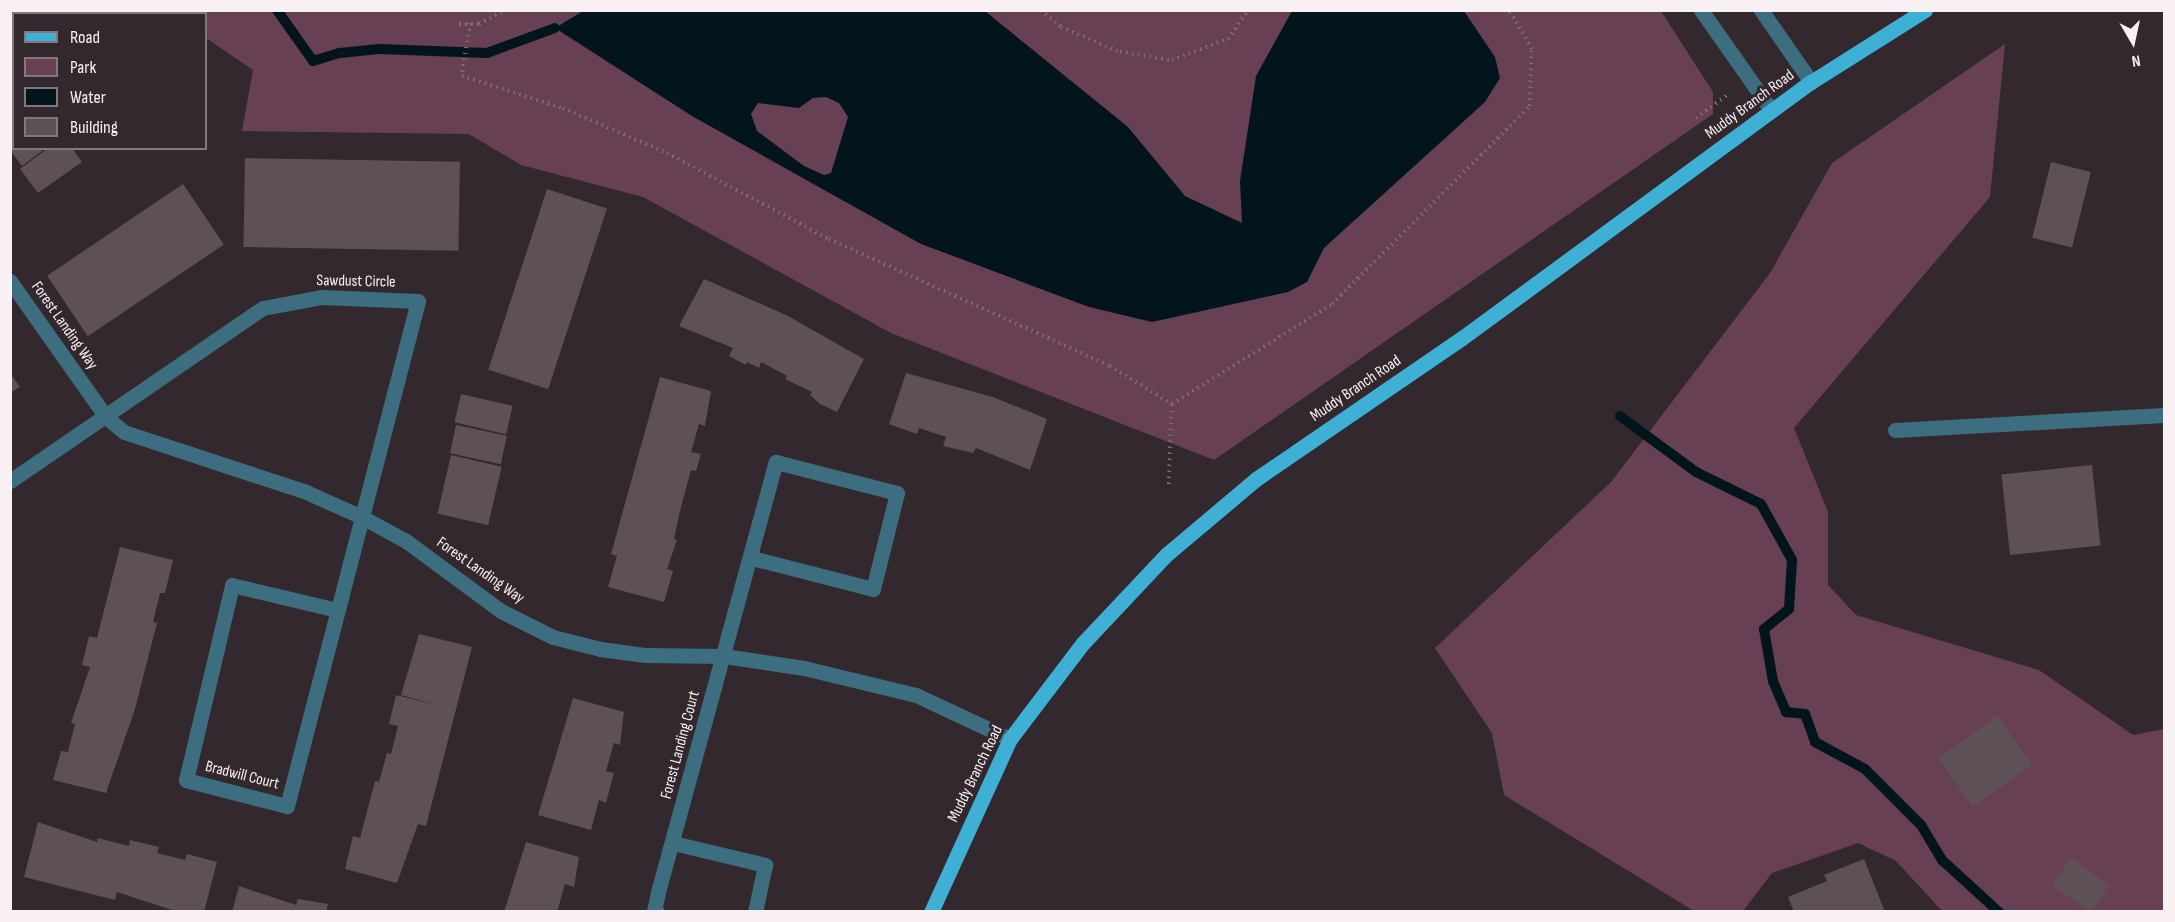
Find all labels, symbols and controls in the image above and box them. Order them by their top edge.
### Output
legend [12,12,207,150]
north arrow [2103,12,2163,72]
text: Road [70,27,100,48]
text: N [2130,50,2142,70]
text: Park [70,57,96,78]
street label: Muddy Branch Road [1702,66,1798,144]
text: Water [70,87,106,108]
text: Building [70,117,118,138]
street label: Sawdust Circle [316,272,396,292]
street label: Forest Landing Way [27,278,101,374]
street label: Muddy Branch Road [1307,352,1405,426]
street label: Forest Landing Way [432,534,528,608]
street label: Forest Landing Court [657,689,705,801]
street label: Muddy Branch Road [944,723,1008,825]
street label: Bradwill Court [203,758,281,794]

